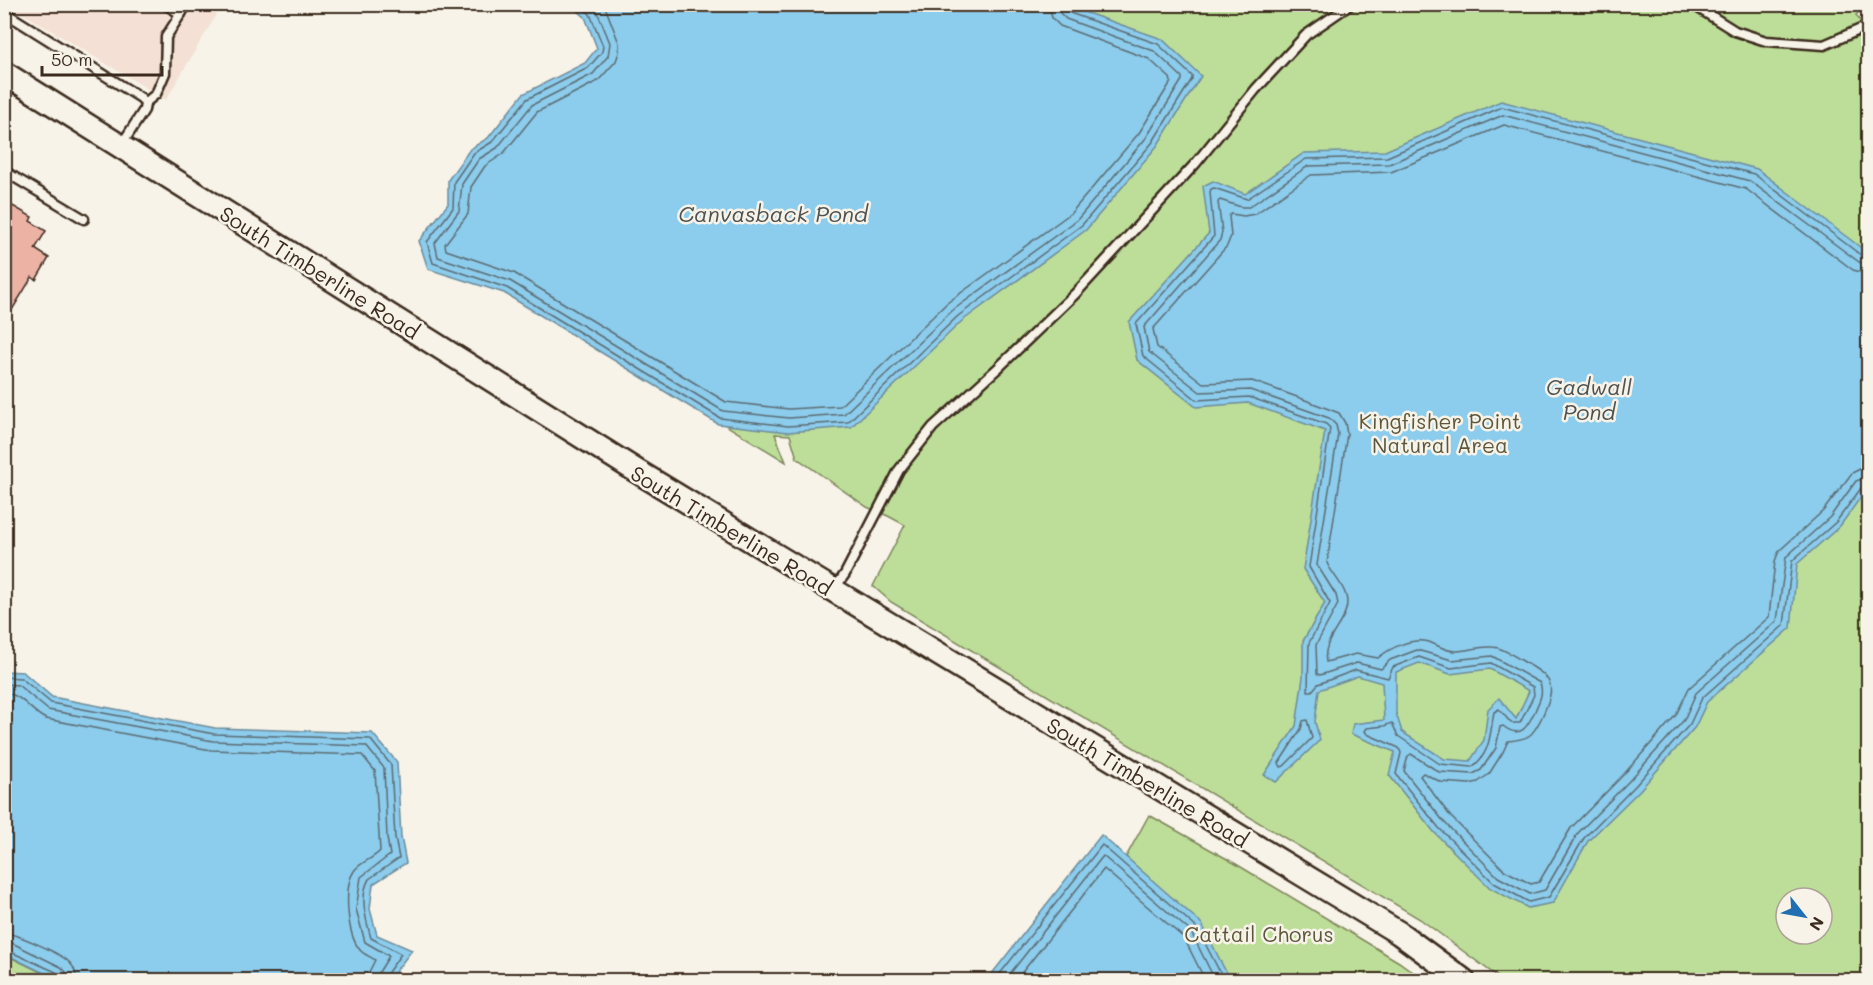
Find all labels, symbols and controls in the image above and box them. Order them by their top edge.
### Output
scale bar [42,39,162,77]
text: 50 m [51,47,93,71]
street label: South Timberline Road [215,199,425,345]
water label: Canvasback Pond [678,199,869,228]
water label: Gadwall Pond [1546,372,1632,426]
park label: Kingfisher Point Natural Area [1359,407,1521,458]
street label: South Timberline Road [626,459,838,601]
street label: South Timberline Road [1042,711,1254,853]
north arrow [1774,886,1834,946]
text: N [1805,913,1829,935]
park label: Cattail Chorus [1184,920,1334,947]

